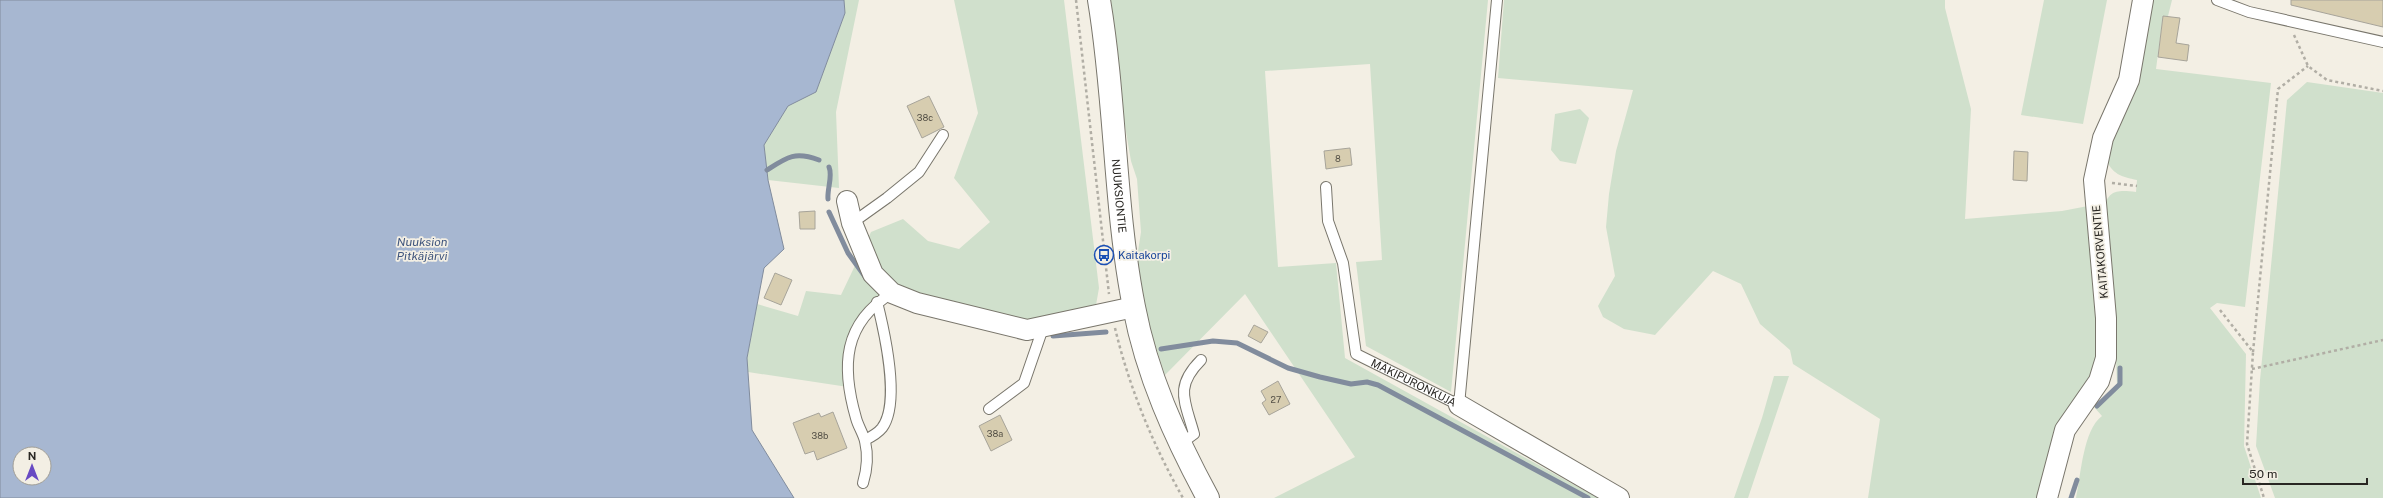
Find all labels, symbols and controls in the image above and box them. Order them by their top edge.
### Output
house number: 38c [917,112,933,123]
house number: 8 [1335,153,1341,164]
street label: NUUKSIONTIE [1110,158,1129,234]
street label: KAITAKORVENTIE [2090,205,2110,299]
water label: Nuuksion Pitkäjärvi [397,235,448,263]
bus stop icon: Kaitakorpi [1093,244,1115,266]
place label: Kaitakorpi [1118,249,1170,261]
street label: MÄKIPURONKUJA [1369,356,1458,409]
house number: 27 [1271,394,1281,405]
house number: 38a [987,428,1003,439]
house number: 38b [812,430,828,441]
north arrow [12,446,52,486]
text: N [28,450,36,462]
scale bar [2243,460,2367,486]
text: 50 m [2249,467,2277,481]

